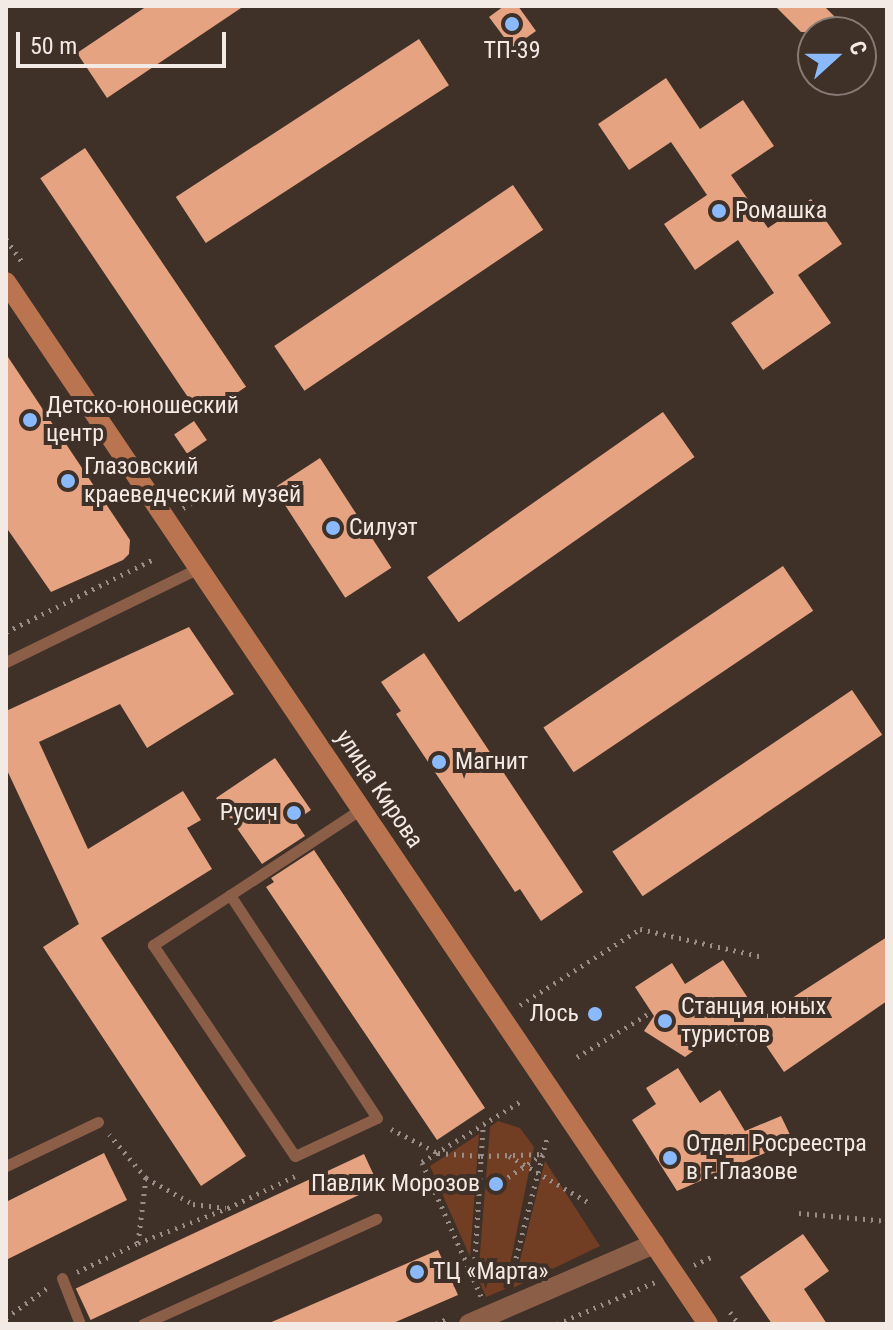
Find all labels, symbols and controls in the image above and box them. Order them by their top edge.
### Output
marker: ТП-39 [503,15,521,33]
scale bar [20,16,230,66]
north arrow [797,16,877,96]
text: 50 m [30,32,77,60]
place label: ТП-39 [483,37,541,65]
text: С [844,38,872,58]
place label: Ромашка [735,197,827,225]
marker: Ромашка [710,202,728,220]
place label: Детско-юношеский центр [46,392,239,448]
marker: Детско-юношеский центр [21,411,39,429]
place label: Глазовский краеведческий музей [84,453,301,509]
marker: Глазовский краеведческий музей [59,472,77,490]
place label: Силуэт [349,514,418,542]
marker: Силуэт [324,519,342,537]
street label: улица Кирова [329,724,429,854]
place label: Магнит [455,748,528,776]
marker: Магнит [430,753,448,771]
place label: Русич [220,799,278,827]
marker: Русич [285,804,303,822]
place label: Станция юных туристов [681,993,826,1049]
place label: Лось [530,1000,579,1028]
marker: Лось [586,1005,604,1023]
marker: Станция юных туристов [656,1012,674,1030]
place label: Отдел Росреестра в г.Глазове [686,1130,867,1186]
marker: Отдел Росреестра в г.Глазове [661,1149,679,1167]
place label: Павлик Морозов [311,1170,480,1198]
marker: Павлик Морозов [487,1175,505,1193]
place label: ТЦ «Марта» [433,1258,548,1286]
marker: ТЦ «Марта» [408,1263,426,1281]

